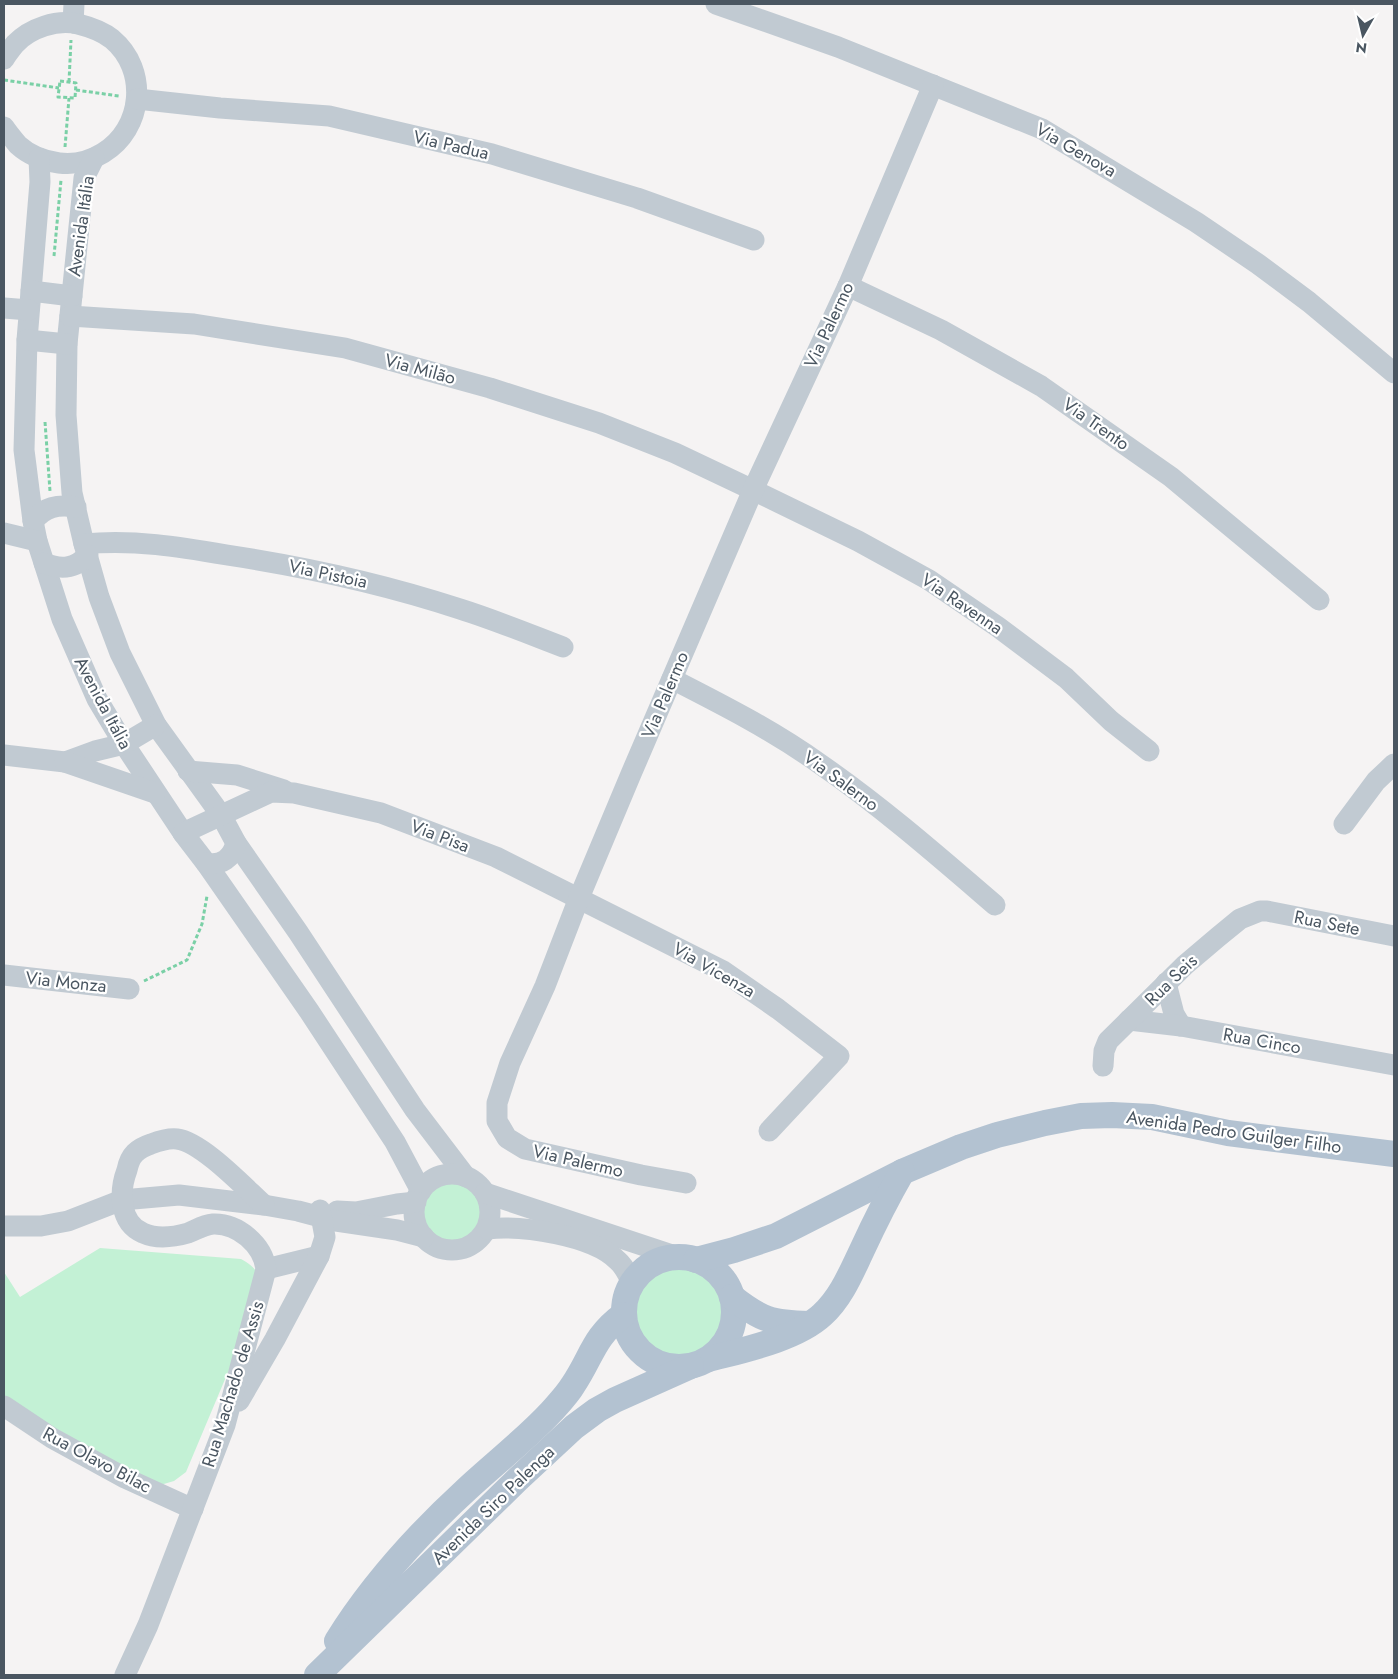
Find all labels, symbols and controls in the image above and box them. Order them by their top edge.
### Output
north arrow [1338,10,1388,60]
text: N [1354,37,1368,59]
street label: Via Genova [1031,116,1121,184]
street label: Via Padua [411,124,491,166]
street label: Avenida Itália [61,174,101,278]
street label: Via Palermo [798,278,860,372]
street label: Via Milão [382,347,459,391]
street label: Via Trento [1057,391,1135,457]
street label: Via Pistoia [286,553,370,595]
street label: Via Ravenna [916,567,1008,641]
street label: Via Palermo [635,647,695,742]
street label: Avenida Itália [68,652,138,754]
street label: Via Salerno [798,745,884,817]
street label: Via Pisa [407,813,473,859]
street label: Rua Sete [1292,904,1362,942]
street label: Via Vicenza [668,936,760,1004]
street label: Rua Seis [1139,948,1203,1012]
street label: Via Monza [24,965,108,999]
street label: Rua Cinco [1221,1021,1303,1061]
street label: Avenida Pedro Guilger Filho [1125,1104,1343,1160]
street label: Via Palermo [530,1138,626,1184]
street label: Rua Machado de Assis [195,1298,271,1470]
street label: Rua Olavo Bilac [38,1420,156,1500]
street label: Avenida Siro Palenga [426,1439,560,1571]

